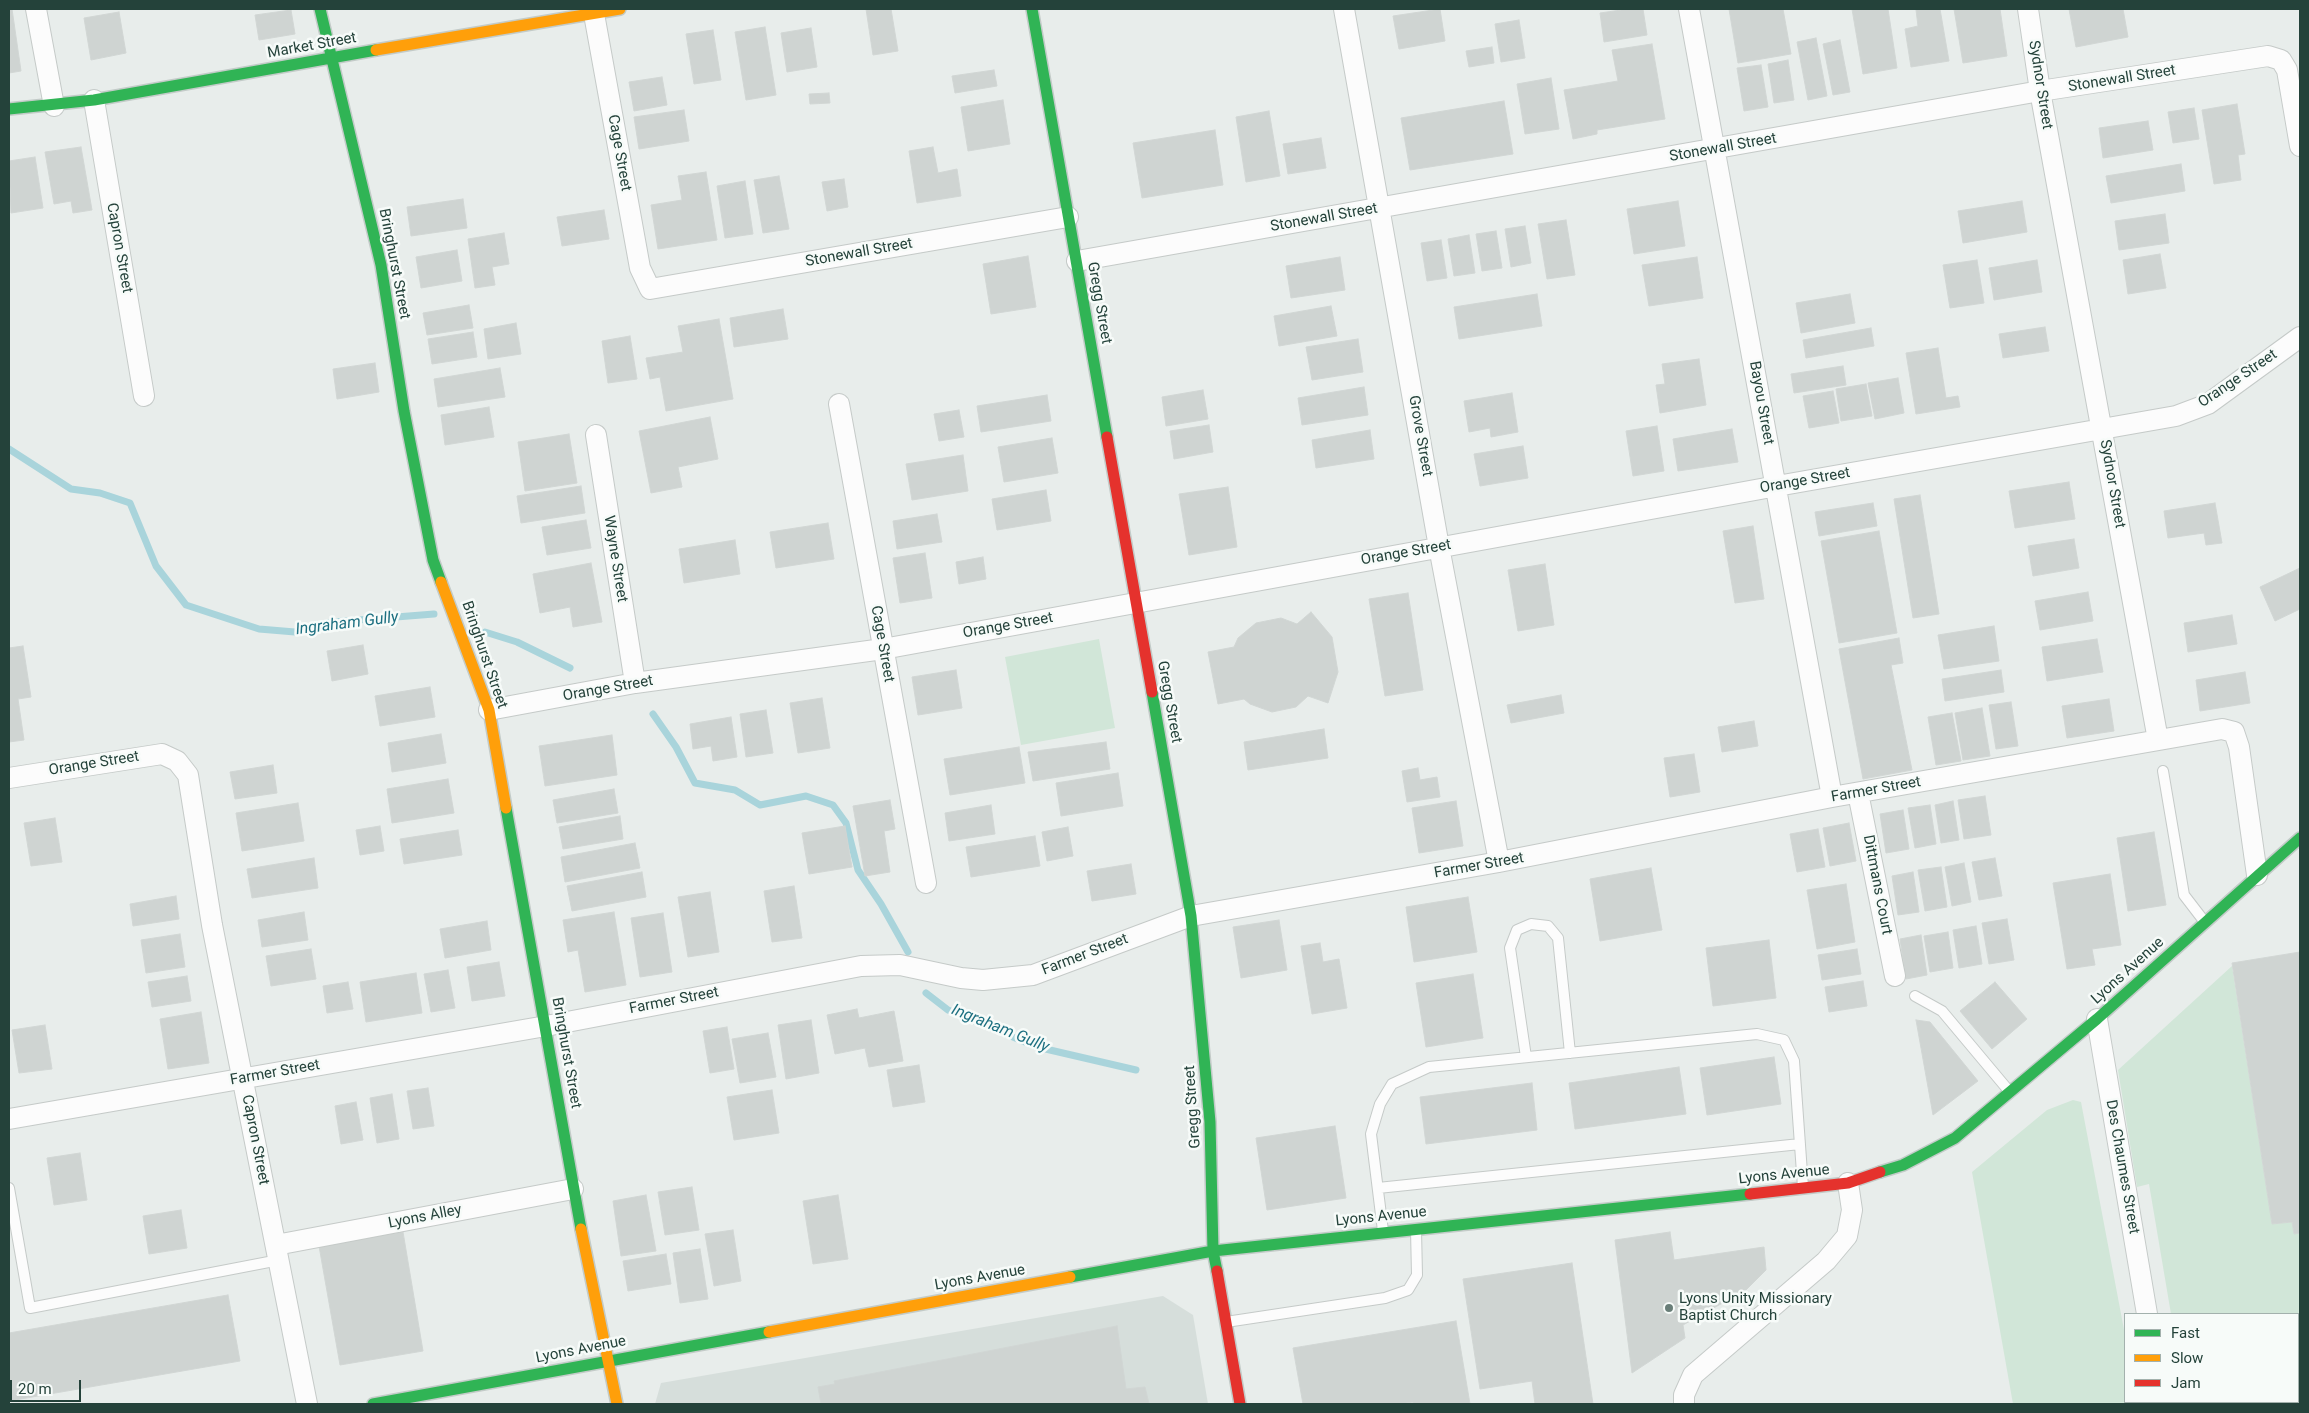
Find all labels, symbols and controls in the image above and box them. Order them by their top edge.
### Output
street label: Market Street [266,29,358,63]
street label: Sydnor Street [2024,39,2056,131]
street label: Stonewall Street [2067,62,2177,96]
street label: Cage Street [603,113,635,193]
street label: Stonewall Street [1668,130,1778,166]
street label: Stonewall Street [1269,200,1379,236]
street label: Capron Street [102,201,136,295]
street label: Bringhurst Street [374,207,414,321]
street label: Stonewall Street [804,235,914,271]
street label: Gregg Street [1083,260,1115,346]
street label: Orange Street [2195,346,2281,412]
street label: Bayou Street [1745,360,1777,446]
street label: Grove Street [1404,394,1436,478]
street label: Sydnor Street [2095,438,2129,530]
street label: Orange Street [1759,464,1851,498]
street label: Wayne Street [599,514,631,604]
street label: Orange Street [1360,536,1452,570]
street label: Bringhurst Street [457,599,511,711]
street label: Cage Street [866,604,898,684]
water label: Ingraham Gully [294,608,400,640]
street label: Orange Street [962,609,1054,643]
street label: Gregg Street [1153,659,1185,745]
street label: Orange Street [562,672,654,706]
street label: Orange Street [48,748,140,780]
street label: Farmer Street [1830,773,1922,807]
street label: Dittmans Court [1859,834,1895,936]
street label: Farmer Street [1433,849,1525,883]
street label: Farmer Street [1039,930,1131,980]
street label: Lyons Avenue [2088,934,2168,1008]
street label: Farmer Street [628,984,720,1018]
street label: Bringhurst Street [547,996,585,1110]
water label: Ingraham Gully [948,1001,1052,1057]
street label: Farmer Street [229,1056,321,1090]
street label: Gregg Street [1181,1065,1205,1149]
street label: Capron Street [237,1093,273,1187]
street label: Des Chaumes Street [2101,1099,2143,1235]
street label: Lyons Avenue [1738,1161,1830,1189]
street label: Lyons Alley [387,1201,463,1233]
street label: Lyons Avenue [1335,1203,1427,1231]
street label: Lyons Avenue [933,1261,1027,1295]
place label: Lyons Unity Missionary Baptist Church [1679,1290,1832,1325]
marker: Lyons Unity Missionary Baptist Church [1663,1302,1675,1314]
legend [2124,1313,2299,1403]
text: Fast [2171,1324,2200,1342]
street label: Lyons Avenue [534,1332,628,1368]
text: Slow [2171,1349,2203,1367]
scale bar [12,1370,84,1402]
text: Jam [2171,1374,2201,1392]
text: 20 m [18,1380,52,1398]

